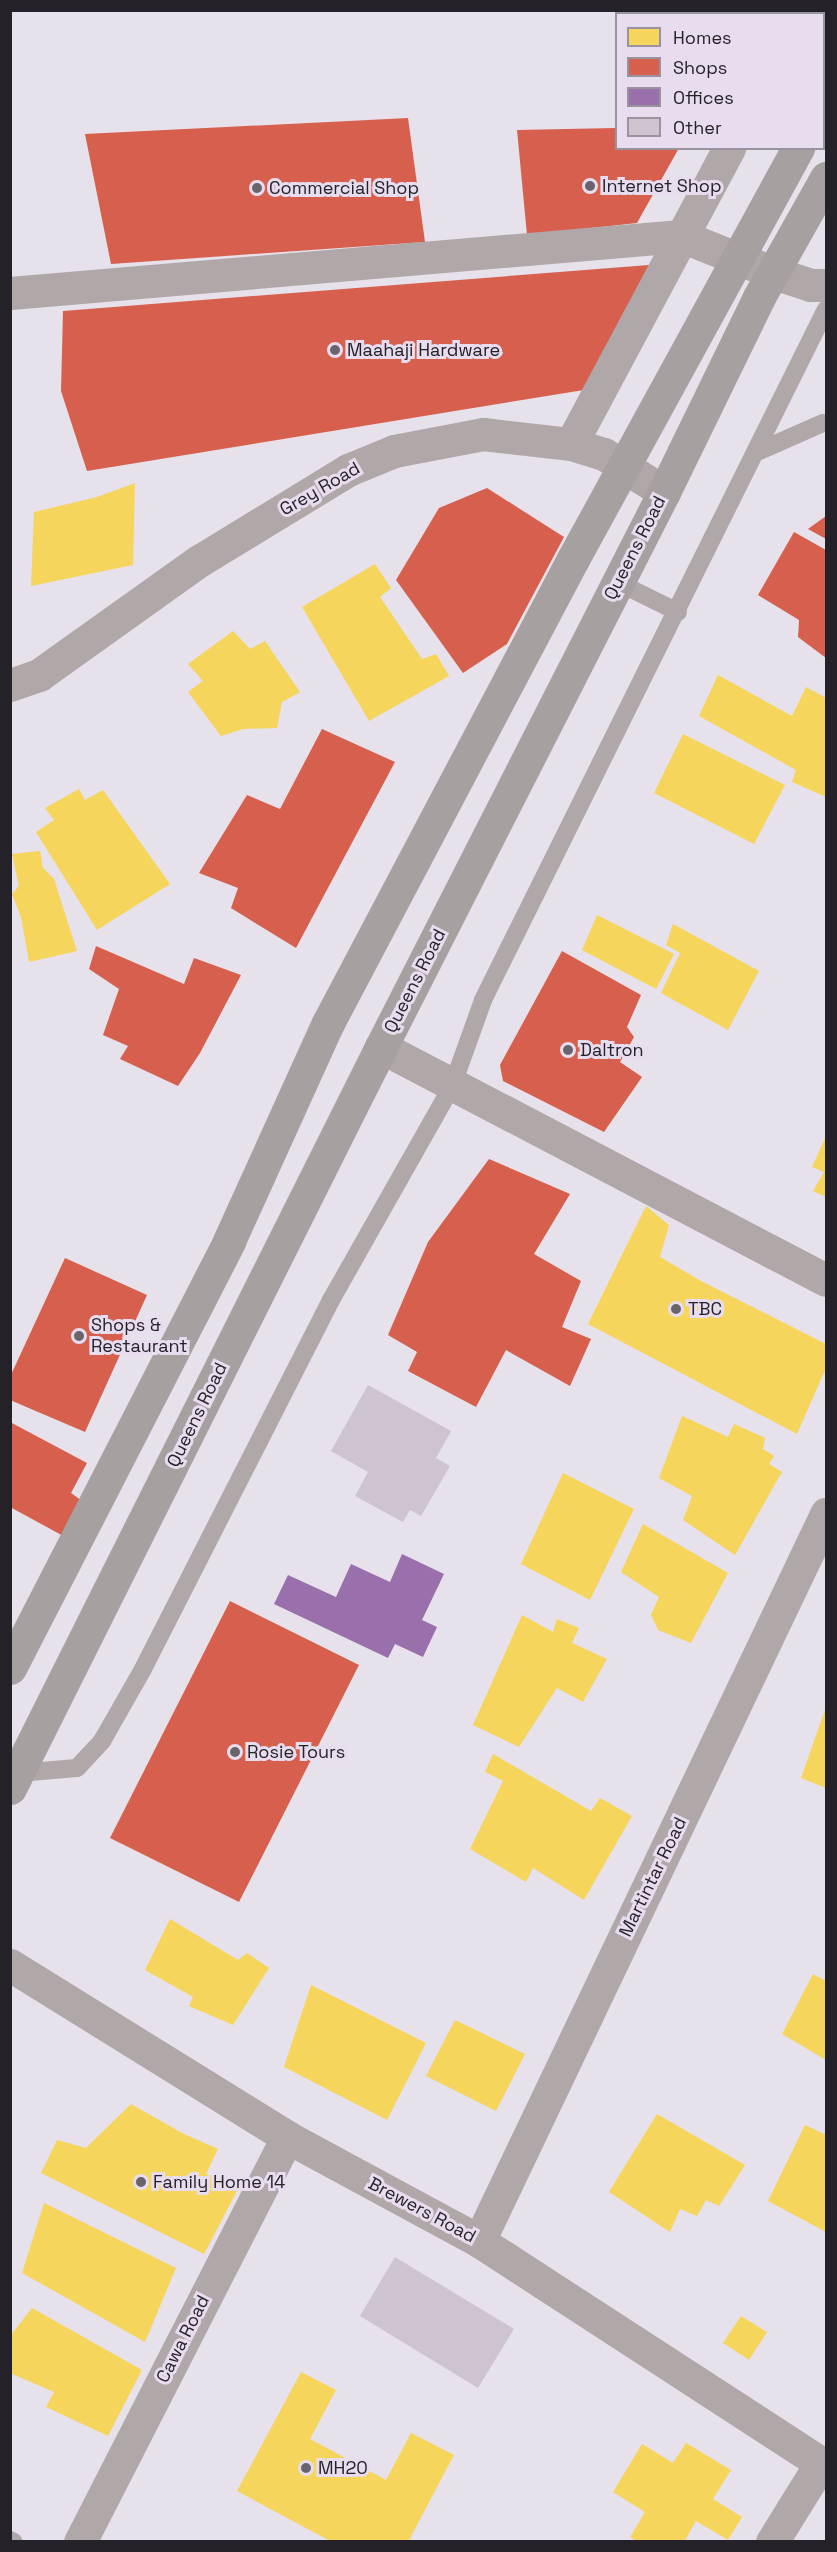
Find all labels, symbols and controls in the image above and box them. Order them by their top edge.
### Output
legend [615,12,825,150]
text: Homes [673,26,732,49]
text: Shops [673,56,727,79]
text: Offices [673,86,734,109]
text: Other [673,116,722,139]
place label: Internet Shop [602,175,722,197]
place label: Commercial Shop [269,177,419,199]
marker: Internet Shop [583,179,597,193]
marker: Commercial Shop [250,181,264,195]
place label: Maahaji Hardware [347,339,500,361]
marker: Maahaji Hardware [328,343,342,357]
street label: Grey Road [276,457,364,521]
street label: Queens Road [600,492,670,604]
street label: Queens Road [380,925,450,1037]
place label: Daltron [580,1039,644,1061]
marker: Daltron [561,1043,575,1057]
place label: TBC [688,1298,722,1320]
marker: TBC [669,1302,683,1316]
place label: Shops & Restaurant [91,1315,188,1358]
marker: Shops & Restaurant [72,1329,86,1343]
street label: Queens Road [162,1359,232,1471]
place label: Rosie Tours [247,1741,346,1763]
marker: Rosie Tours [228,1745,242,1759]
street label: Martintar Road [615,1814,691,1940]
place label: Family Home 14 [153,2171,285,2193]
street label: Brewers Road [365,2173,479,2247]
marker: Family Home 14 [134,2175,148,2189]
street label: Cawa Road [152,2292,214,2386]
place label: MH20 [318,2457,368,2479]
marker: MH20 [299,2461,313,2475]

